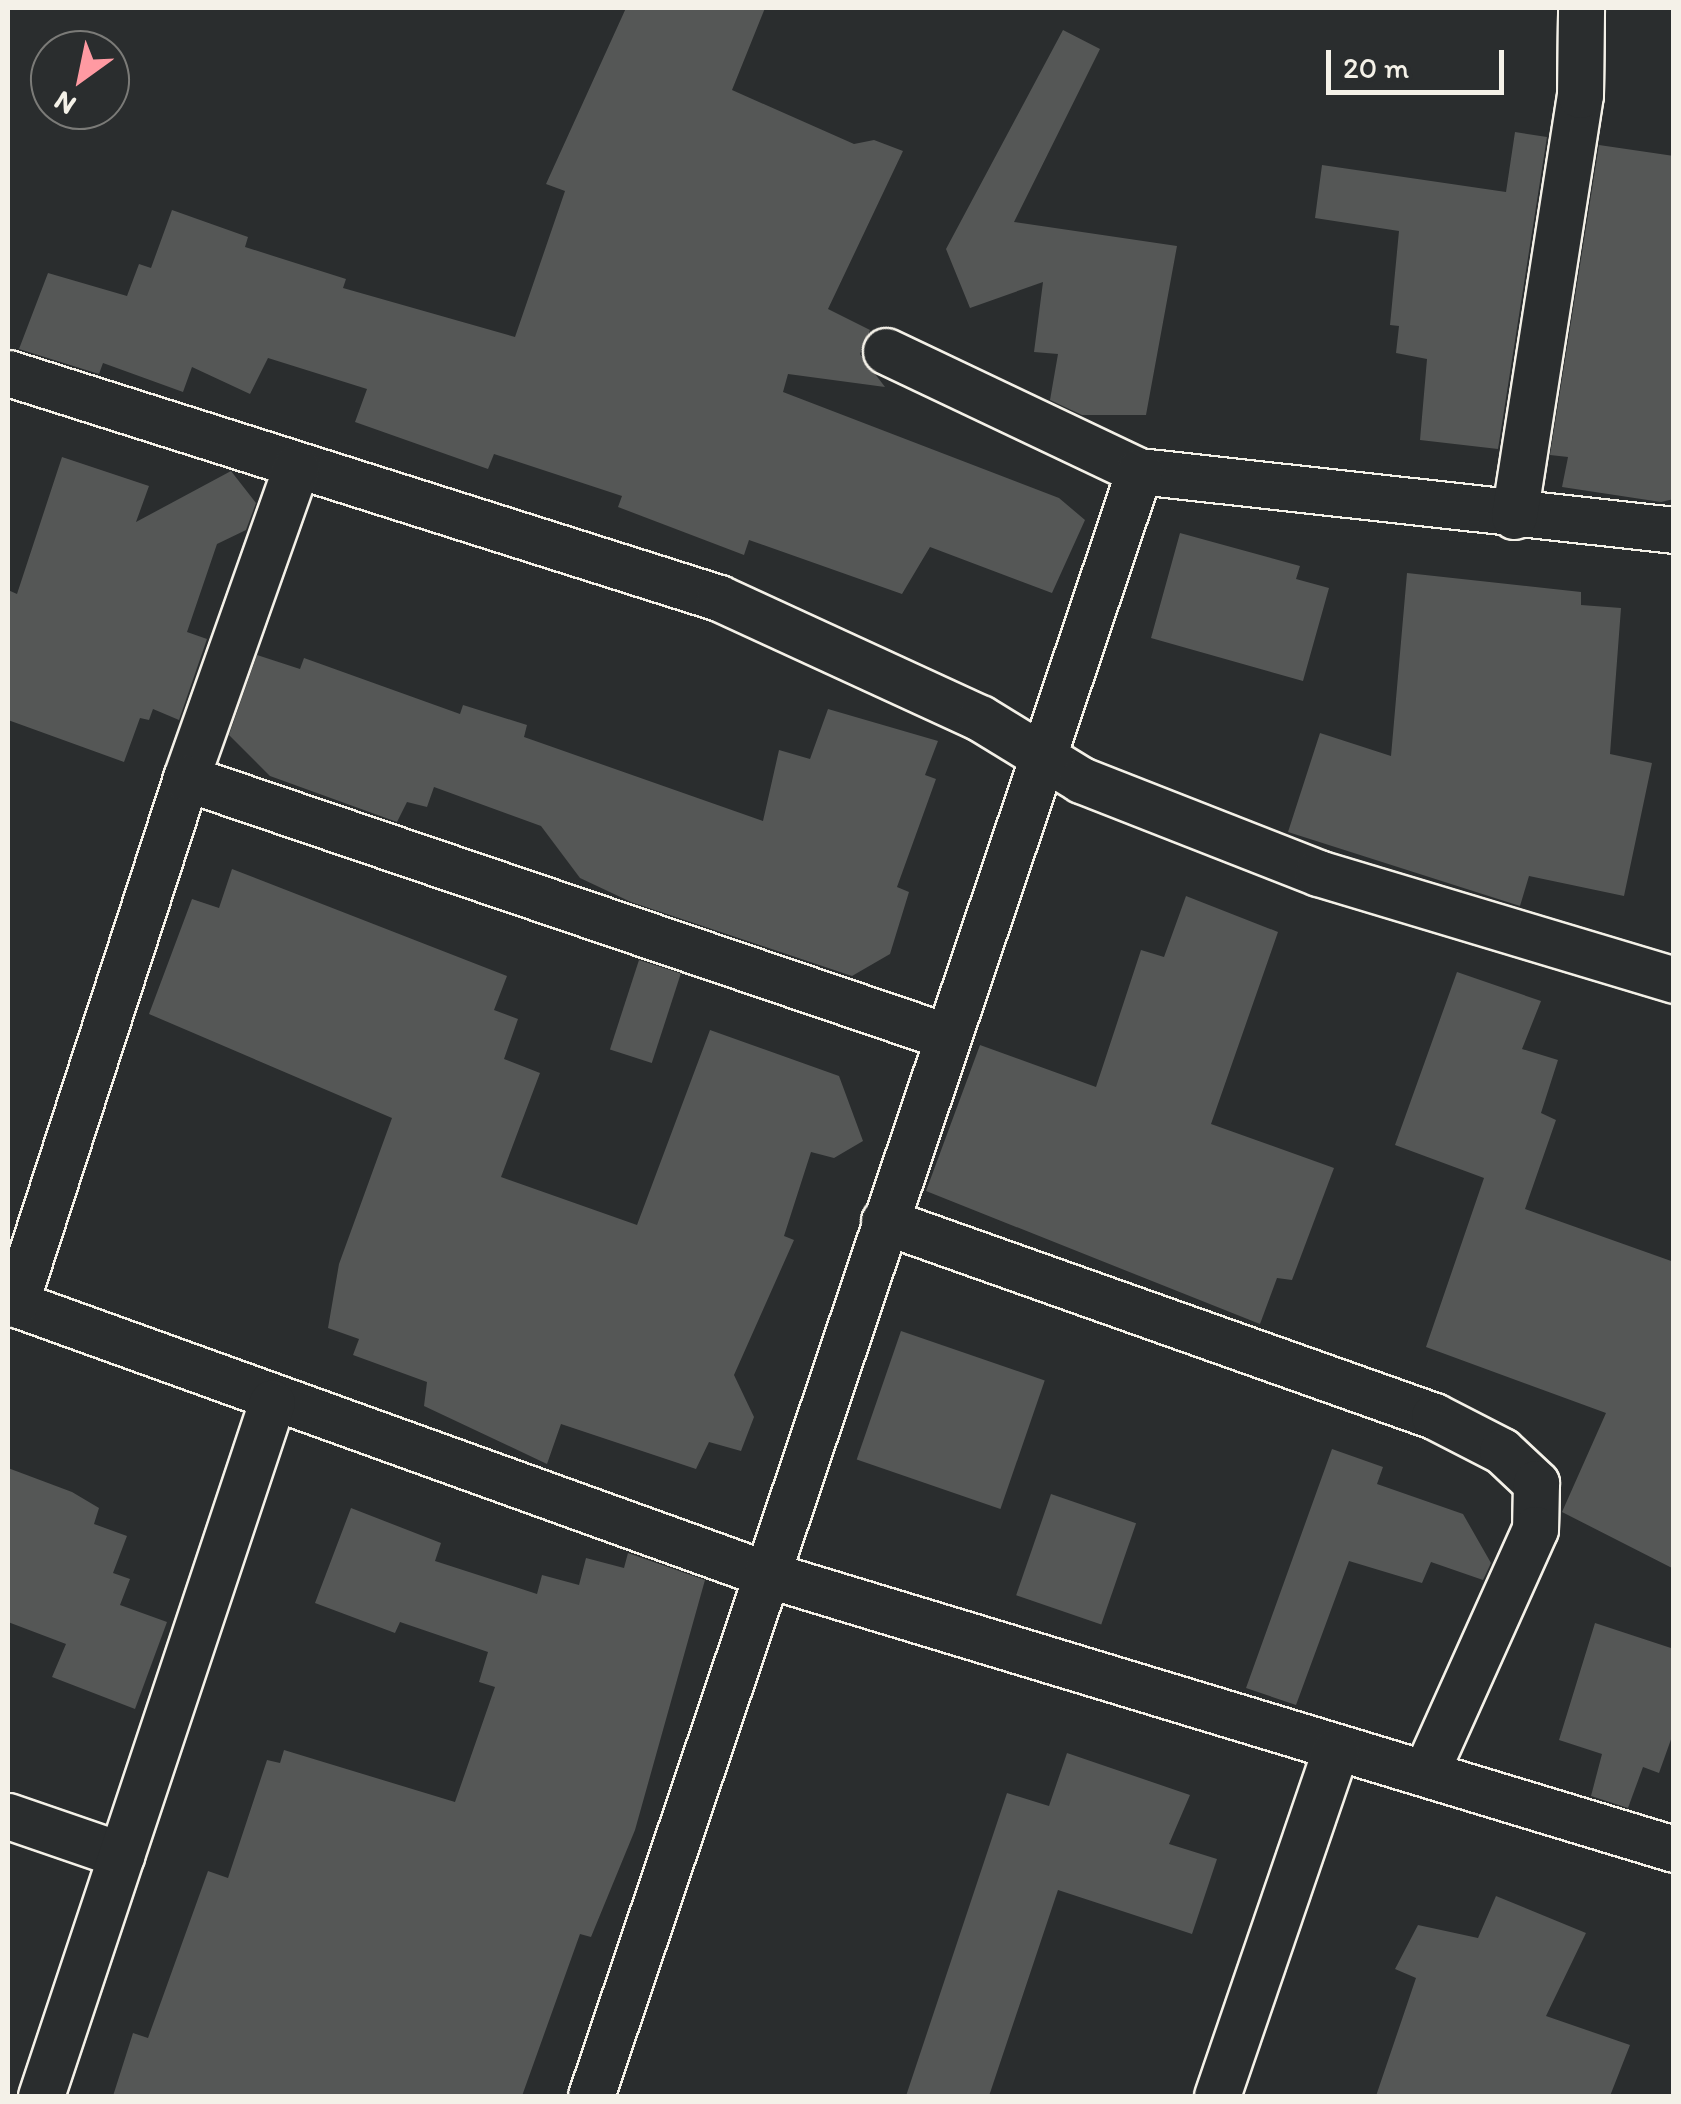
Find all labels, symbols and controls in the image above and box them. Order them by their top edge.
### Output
north arrow [30,30,130,130]
scale bar [1331,30,1508,92]
text: 20 m [1343,49,1409,86]
text: N [48,84,82,123]

